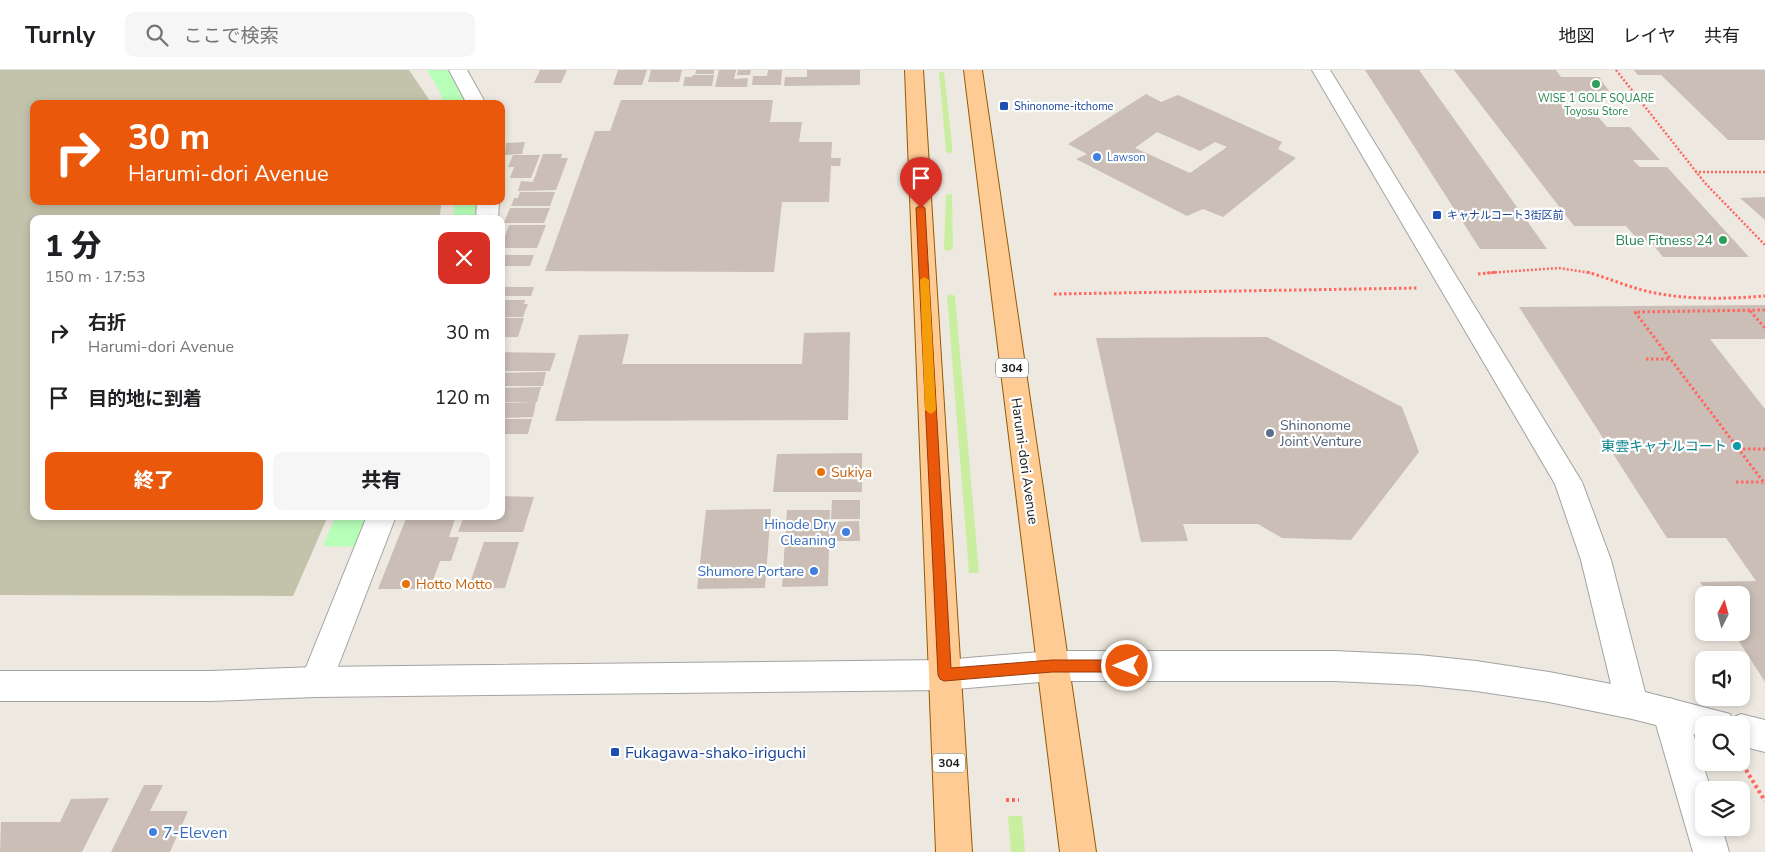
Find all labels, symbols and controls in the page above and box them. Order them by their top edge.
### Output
search box [125,12,475,57]
text: Turnly [25,19,95,51]
icon: search [143,21,171,49]
text: ここで検索 [183,23,278,49]
text: 地図 [1559,24,1595,48]
text: レイヤ [1623,24,1676,48]
text: 共有 [1704,24,1740,48]
marker: WISE 1 GOLF SQUARE Toyosu Store [1590,78,1602,90]
place label: WISE 1 GOLF SQUARE Toyosu Store [1538,91,1654,119]
place label: Shinonome-itchome [1014,99,1114,114]
marker: Shinonome-itchome [998,100,1010,112]
text: 30 m [128,114,210,161]
icon: right [45,120,110,185]
place label: Lawson [1107,150,1146,165]
marker: Lawson [1091,151,1103,163]
pin [900,157,942,208]
text: Harumi-dori Avenue [128,159,329,189]
icon: arrive [907,164,935,192]
place label: キャナルコート3街区前 [1447,208,1563,223]
marker: キャナルコート3街区前 [1431,209,1443,221]
text: 1 分 [45,226,101,267]
place label: Blue Fitness 24 [1615,231,1713,250]
button: close [438,232,490,284]
marker: Blue Fitness 24 [1717,234,1729,246]
text: 150 m · 17:53 [45,266,146,288]
text: 右折 [88,310,126,336]
icon: right [45,319,73,347]
text: 30 m [446,320,490,346]
text: Harumi-dori Avenue [88,336,234,358]
road number: 304 [996,358,1028,378]
icon: arrive [45,384,73,412]
text: 120 m [435,385,490,411]
text: 目的地に到着 [88,386,202,412]
street label: Harumi-dori Avenue [1006,396,1043,526]
place label: Shinonome Joint Venture [1279,416,1361,451]
marker: Shinonome Joint Venture [1264,427,1276,439]
place label: 東雲キャナルコート [1601,437,1727,456]
marker: 東雲キャナルコート [1731,440,1743,452]
button: 終了 [45,452,263,510]
button: 共有 [273,452,490,510]
place label: Sukiya [831,463,872,482]
marker: Sukiya [815,466,827,478]
place label: Hinode Dry Cleaning [764,515,837,550]
marker: Hinode Dry Cleaning [840,526,852,538]
place label: Shumore Portare [697,562,804,581]
marker: Shumore Portare [808,565,820,577]
place label: Hotto Motto [416,575,493,594]
marker: Hotto Motto [400,578,412,590]
north arrow [1695,586,1750,641]
map controls [1695,586,1750,836]
position arrow [1100,639,1152,691]
button: sound [1695,651,1750,706]
button: search [1695,716,1750,771]
place label: Fukagawa-shako-iriguchi [625,742,806,764]
marker: Fukagawa-shako-iriguchi [609,746,621,758]
road number: 304 [933,754,965,772]
button: layers [1695,781,1750,836]
place label: 7-Eleven [163,822,228,844]
marker: 7-Eleven [147,826,159,838]

